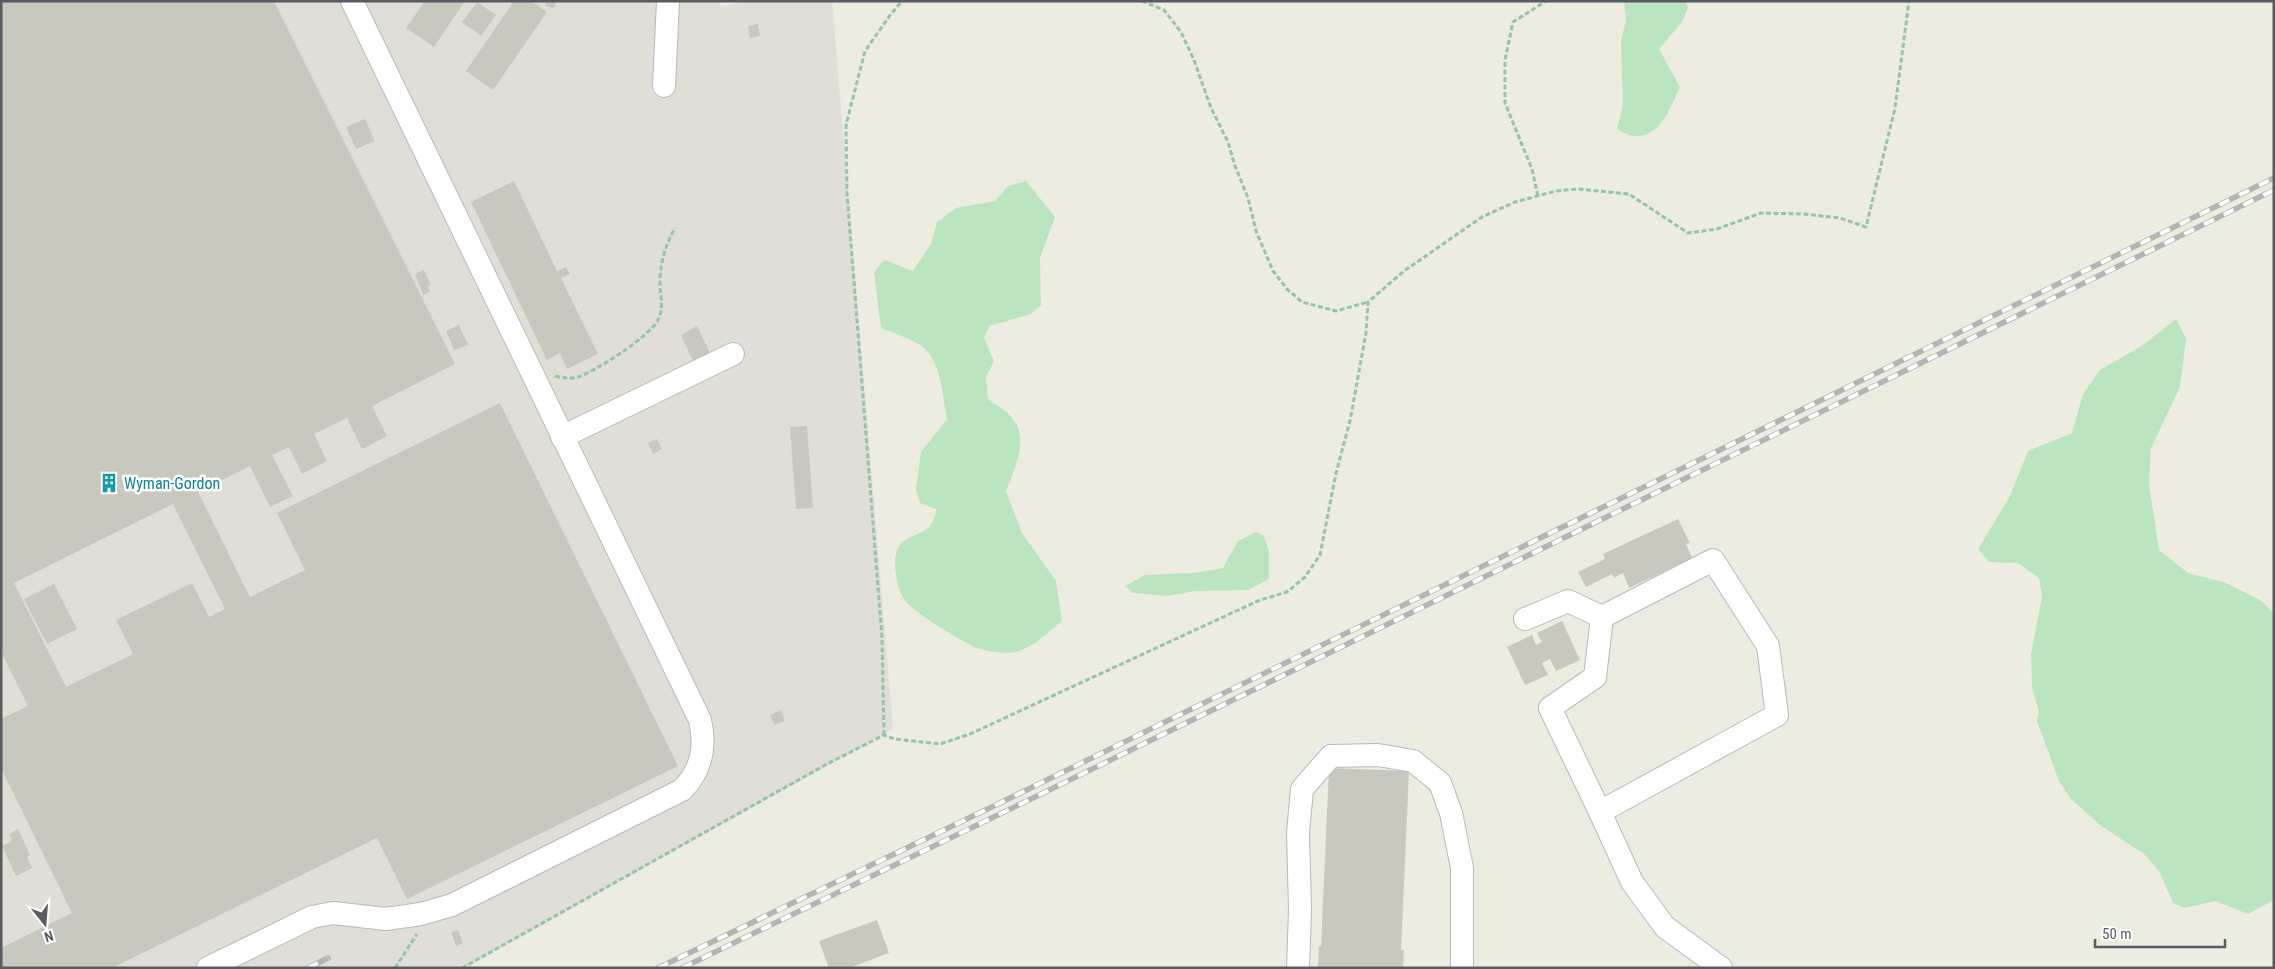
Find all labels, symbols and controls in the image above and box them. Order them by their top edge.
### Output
building icon: Wyman-Gordon [98,472,120,494]
place label: Wyman-Gordon [124,474,220,493]
north arrow [20,899,70,949]
scale bar [2095,916,2225,948]
text: 50 m [2102,925,2132,943]
text: N [42,928,55,945]

